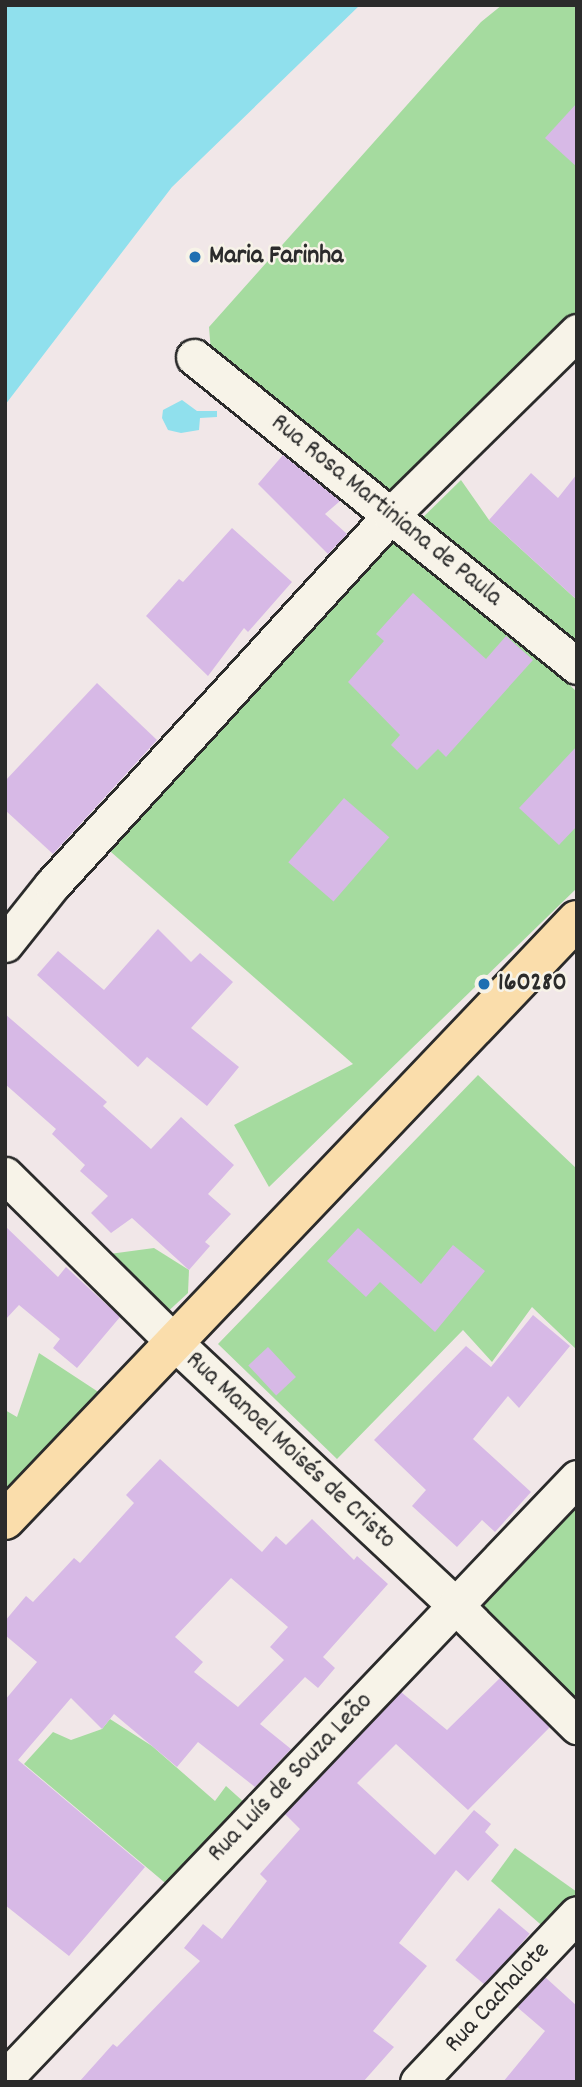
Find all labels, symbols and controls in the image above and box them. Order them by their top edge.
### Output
place label: Maria Farinha [209,241,343,273]
marker: Maria Farinha [187,249,203,265]
street label: Rua Rosa Martiniana de Paula [264,408,508,614]
place label: 160280 [498,968,567,1000]
marker: 160280 [476,976,492,992]
street label: Rua Manoel Moisés de Cristo [178,1345,402,1557]
street label: Rua Luís de Souza Leão [202,1687,380,1869]
street label: Rua Cachalote [439,1936,557,2060]

